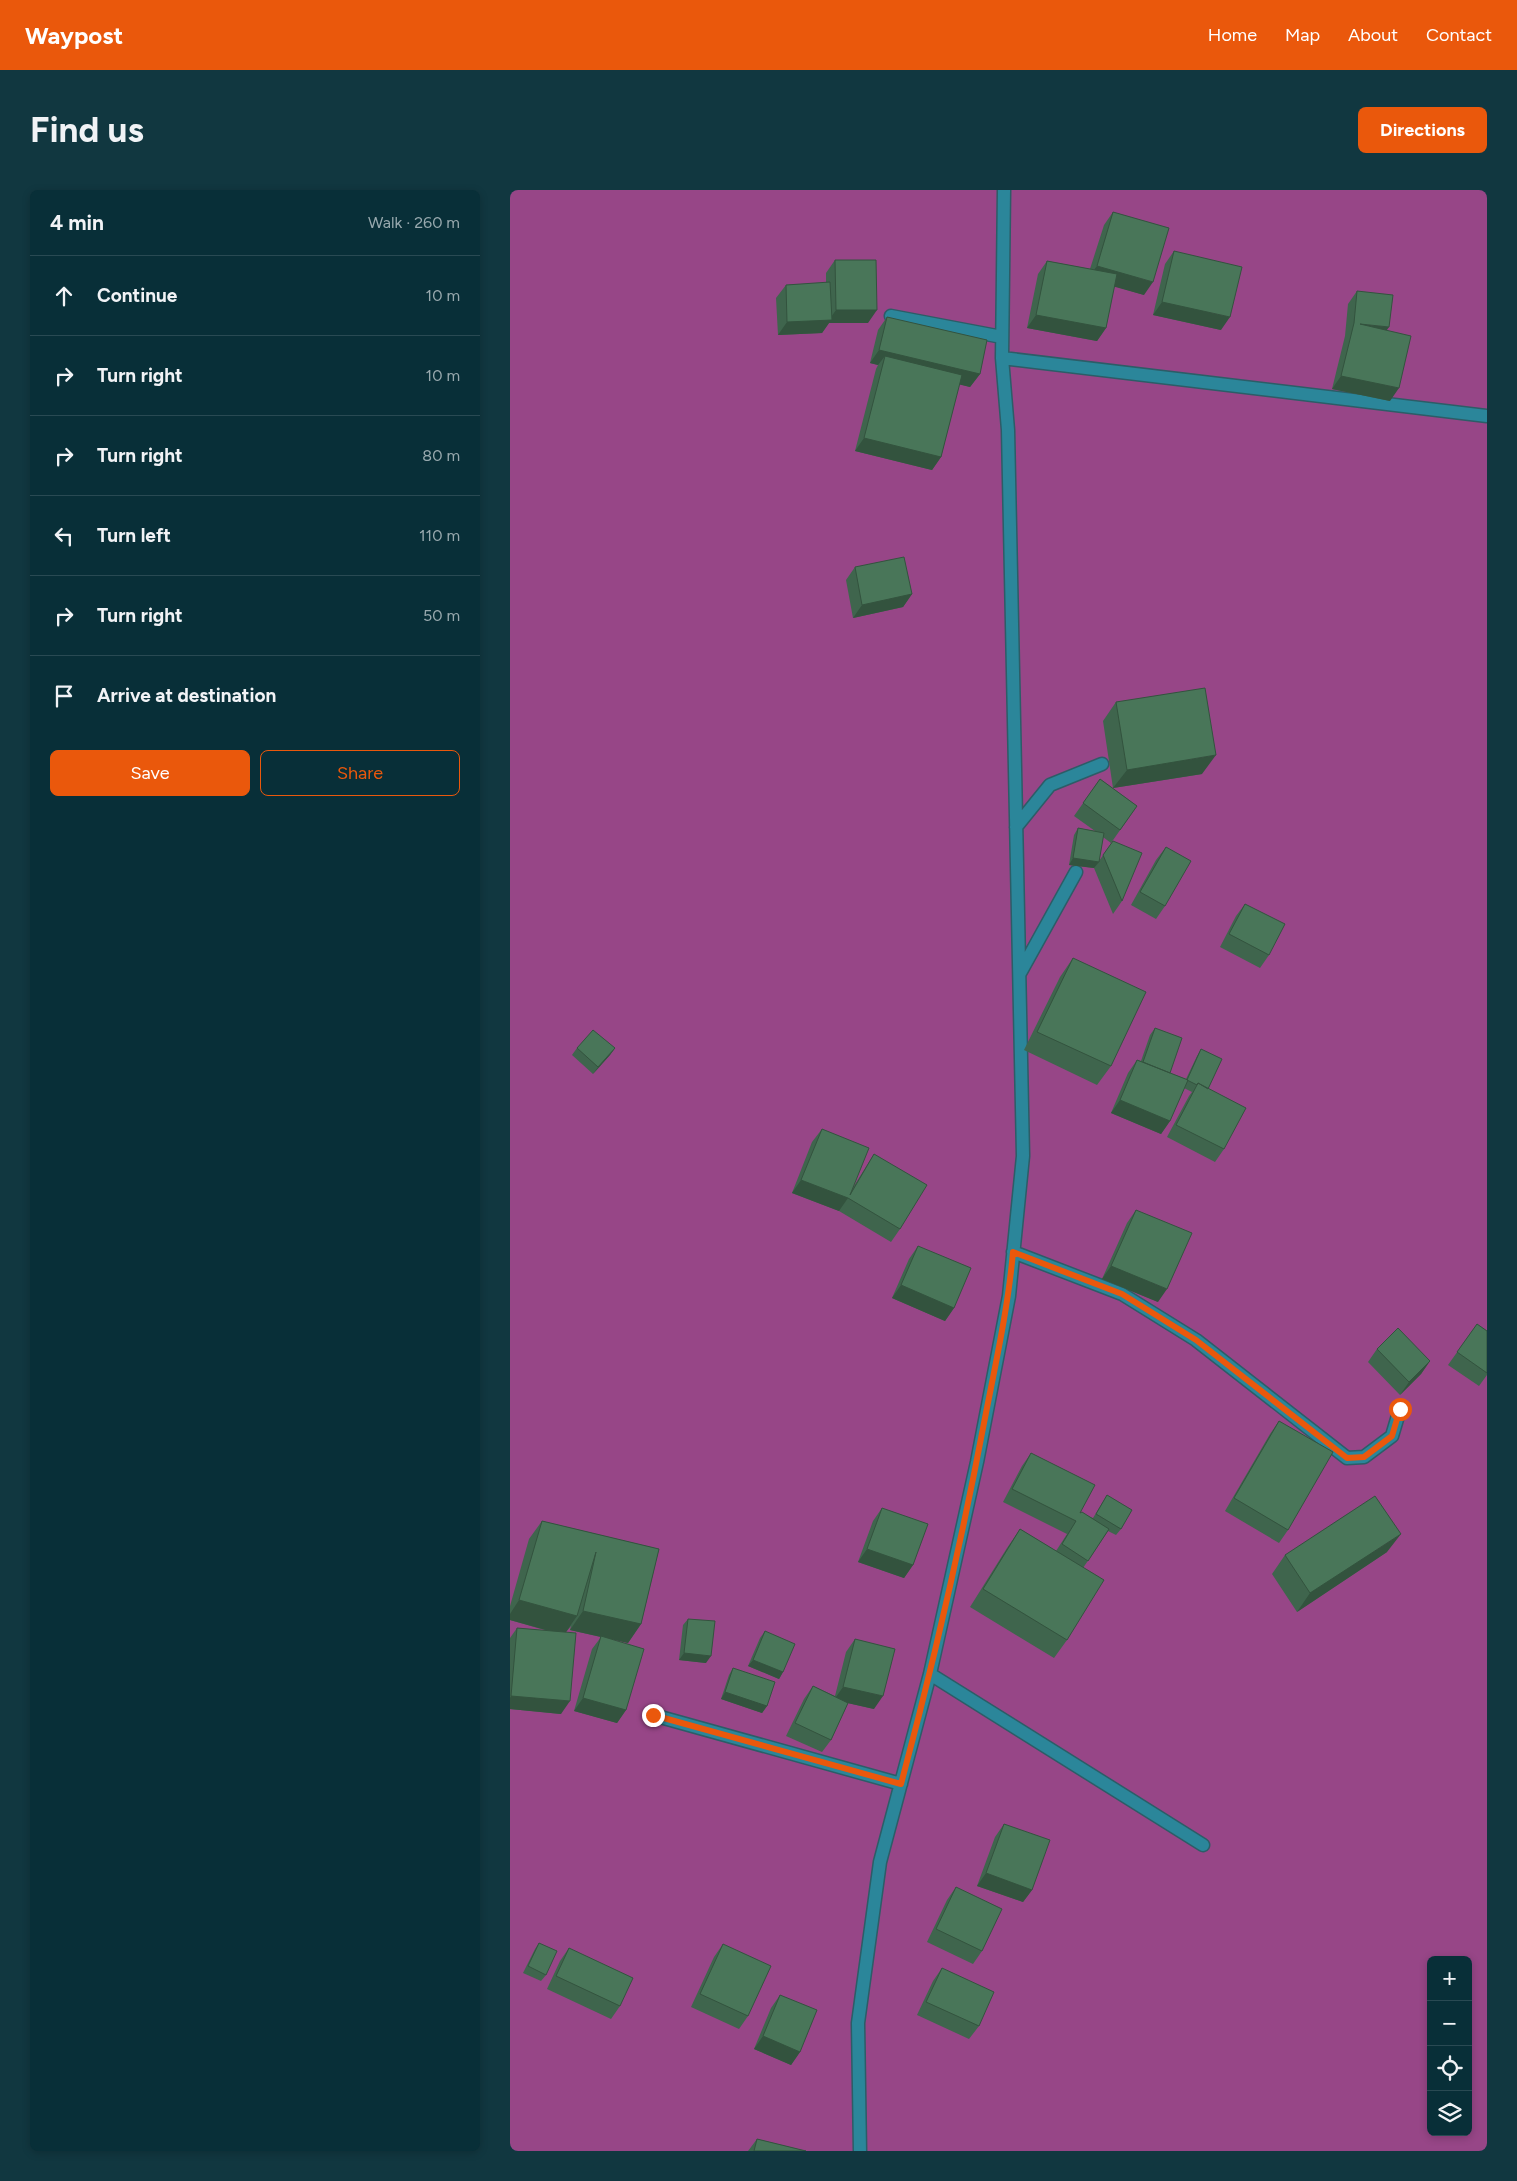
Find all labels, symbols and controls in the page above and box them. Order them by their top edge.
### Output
text: Waypost [25,21,123,50]
text: Home [1208,24,1257,46]
text: Map [1285,24,1320,46]
text: About [1348,24,1398,46]
text: Contact [1426,24,1492,46]
button: Directions [1358,107,1487,153]
text: Find us [30,109,144,151]
text: 4 min [50,210,104,235]
text: Walk · 260 m [368,213,460,232]
icon: ahead [50,282,78,310]
text: Continue [97,284,177,307]
text: 10 m [426,286,460,305]
icon: right [50,362,78,390]
text: Turn right [97,364,183,387]
text: 10 m [426,366,460,385]
icon: right [50,442,78,470]
text: Turn right [97,444,183,467]
text: 80 m [422,446,460,465]
icon: left [50,522,78,550]
text: Turn left [97,524,171,547]
text: 110 m [419,526,460,545]
icon: right [50,602,78,630]
text: Turn right [97,604,183,627]
text: 50 m [423,606,460,625]
icon: arrive [50,682,78,710]
text: Arrive at destination [97,684,276,707]
button: Save [50,750,250,796]
button: Share [260,750,460,796]
route start [1389,1398,1412,1421]
route end [642,1704,665,1727]
map controls [1427,1956,1472,2136]
button: + [1427,1956,1472,2001]
button: − [1427,2001,1472,2046]
button: locate [1427,2046,1472,2091]
button: layers [1427,2091,1472,2136]

